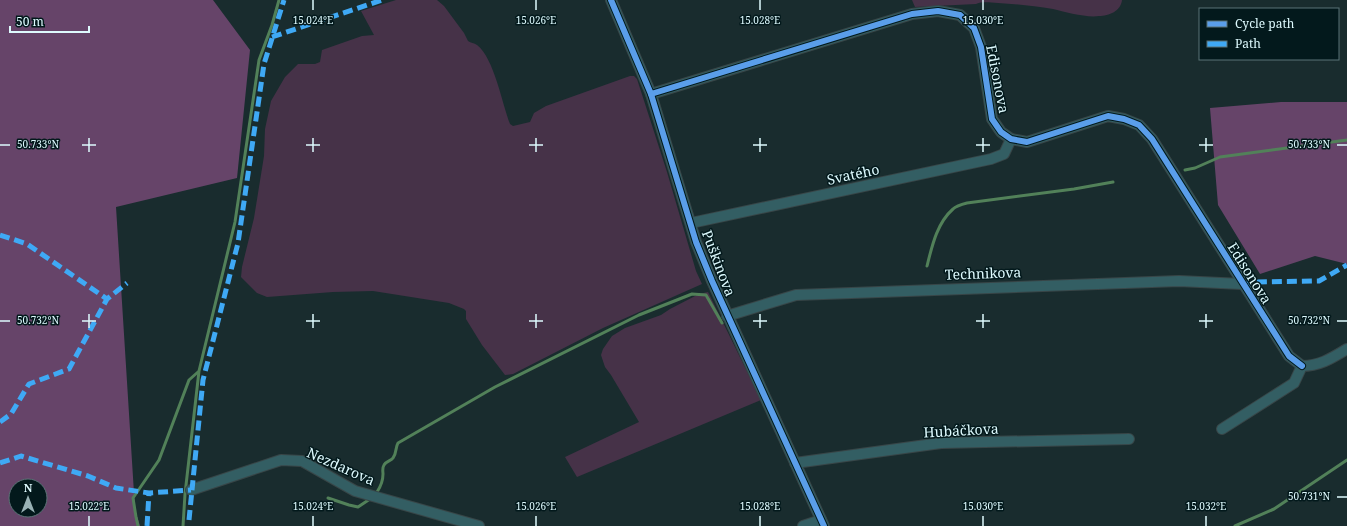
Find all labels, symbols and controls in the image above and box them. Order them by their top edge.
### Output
scale bar [10,8,89,34]
legend [1199,8,1339,60]
text: 50 m [16,13,44,30]
text: 15.024°E [293,13,333,27]
text: 15.026°E [516,13,556,27]
text: 15.028°E [740,13,780,27]
text: 15.030°E [963,13,1003,27]
text: Cycle path [1235,15,1295,32]
text: Path [1235,35,1261,52]
street label: Edisonova [982,43,1014,115]
text: 50.733°N [17,137,59,151]
text: 50.733°N [1288,137,1330,151]
street label: Svatého [825,159,881,189]
street label: Puškinova [698,227,740,299]
street label: Edisonova [1224,239,1276,308]
street label: Technikova [944,262,1022,284]
text: 50.732°N [17,313,59,327]
text: 50.732°N [1288,313,1330,327]
street label: Hubáčkova [923,419,999,441]
street label: Nezdarova [304,443,378,489]
north arrow [8,478,48,518]
text: N [24,480,33,495]
text: 50.731°N [1288,489,1330,503]
text: 15.022°E [69,499,109,513]
text: 15.024°E [293,499,333,513]
text: 15.026°E [516,499,556,513]
text: 15.028°E [740,499,780,513]
text: 15.030°E [963,499,1003,513]
text: 15.032°E [1186,499,1226,513]

